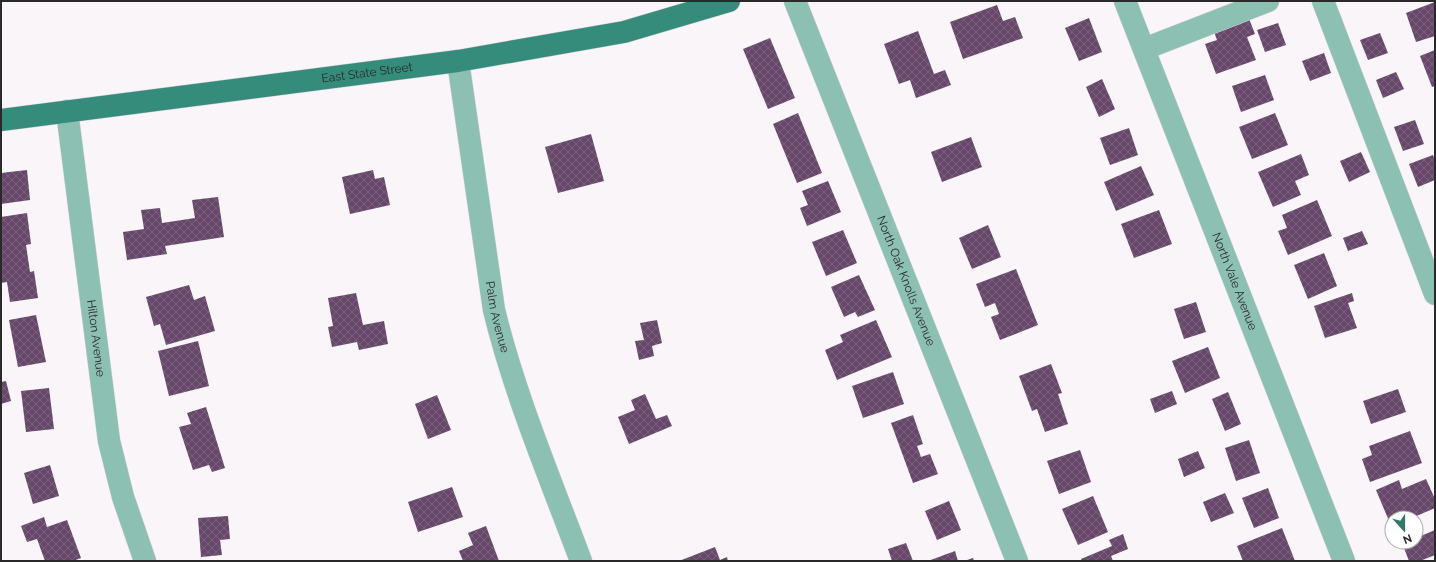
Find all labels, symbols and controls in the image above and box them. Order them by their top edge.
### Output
street label: East State Street [321,60,413,86]
street label: North Oak Knolls Avenue [874,214,938,348]
street label: North Vale Avenue [1209,231,1260,332]
street label: Palm Avenue [483,280,512,354]
street label: Hilton Avenue [84,299,108,378]
north arrow [1384,510,1424,550]
text: N [1401,531,1414,546]

